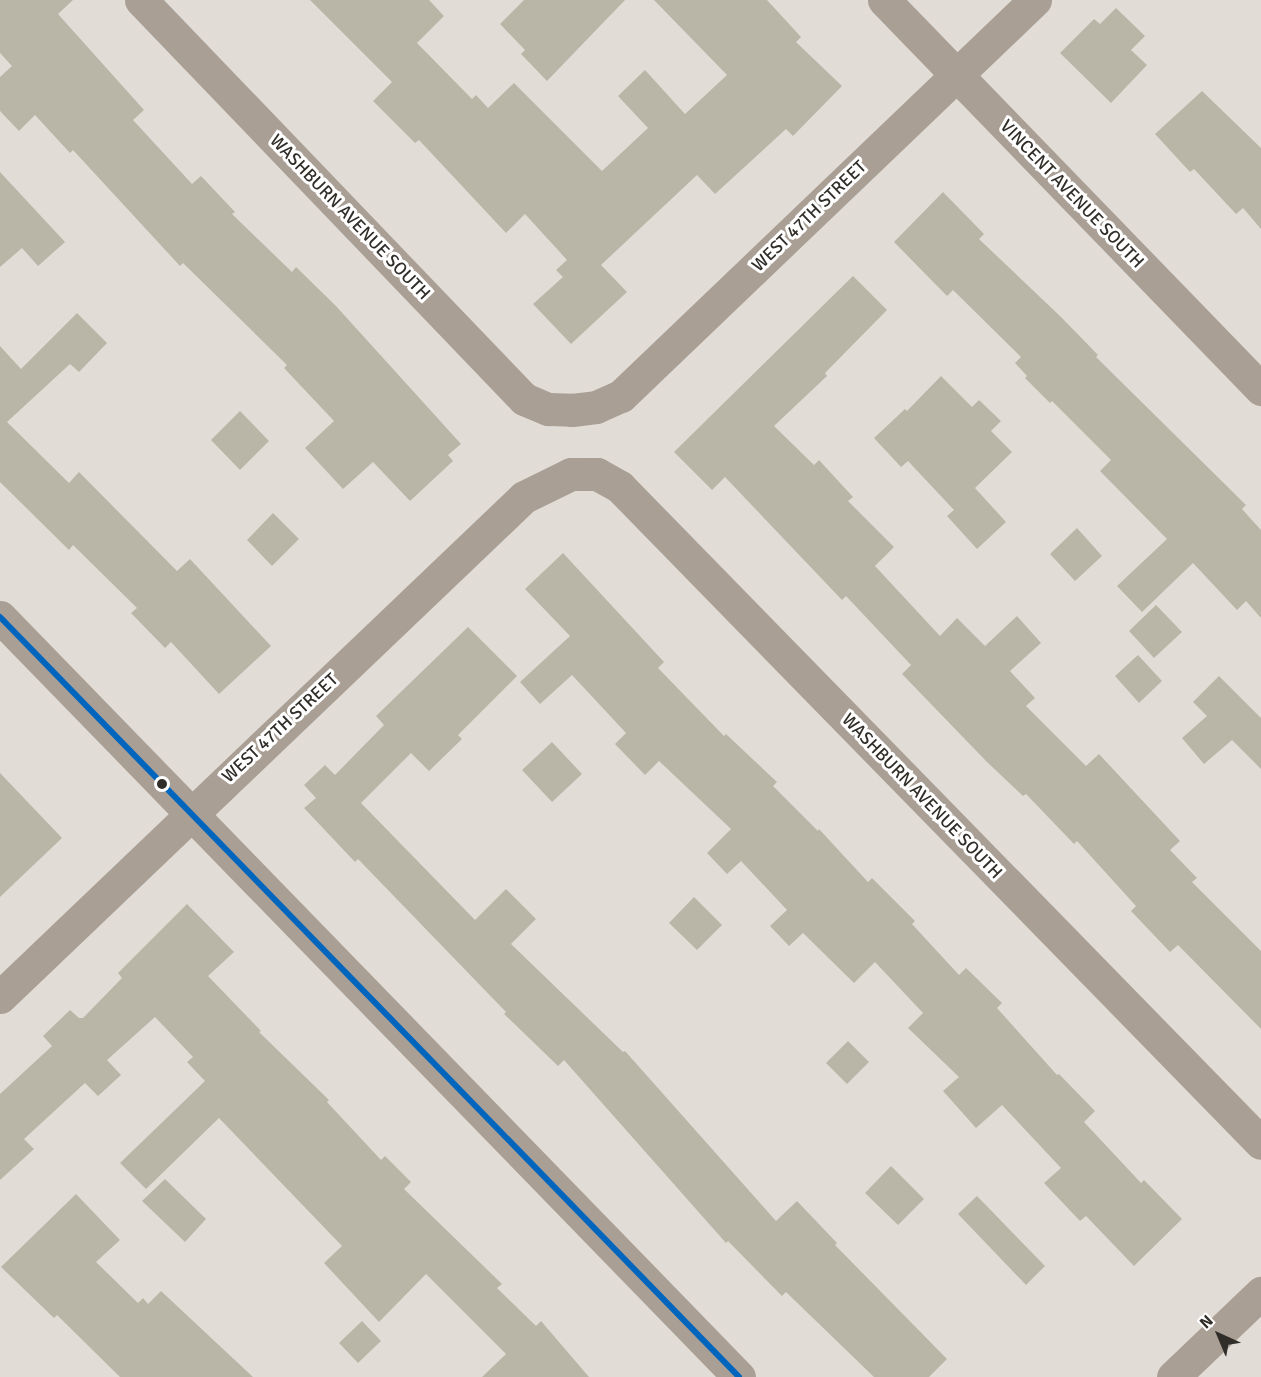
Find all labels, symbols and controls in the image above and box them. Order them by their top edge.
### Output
street label: VINCENT AVENUE SOUTH [996,115,1148,273]
street label: WASHBURN AVENUE SOUTH [265,130,435,304]
street label: WEST 47TH STREET [747,156,871,276]
street label: WEST 47TH STREET [218,669,342,787]
street label: WASHBURN AVENUE SOUTH [837,709,1007,883]
unlabelled marker [156,778,168,790]
north arrow [1189,1305,1249,1365]
text: N [1196,1311,1217,1333]

